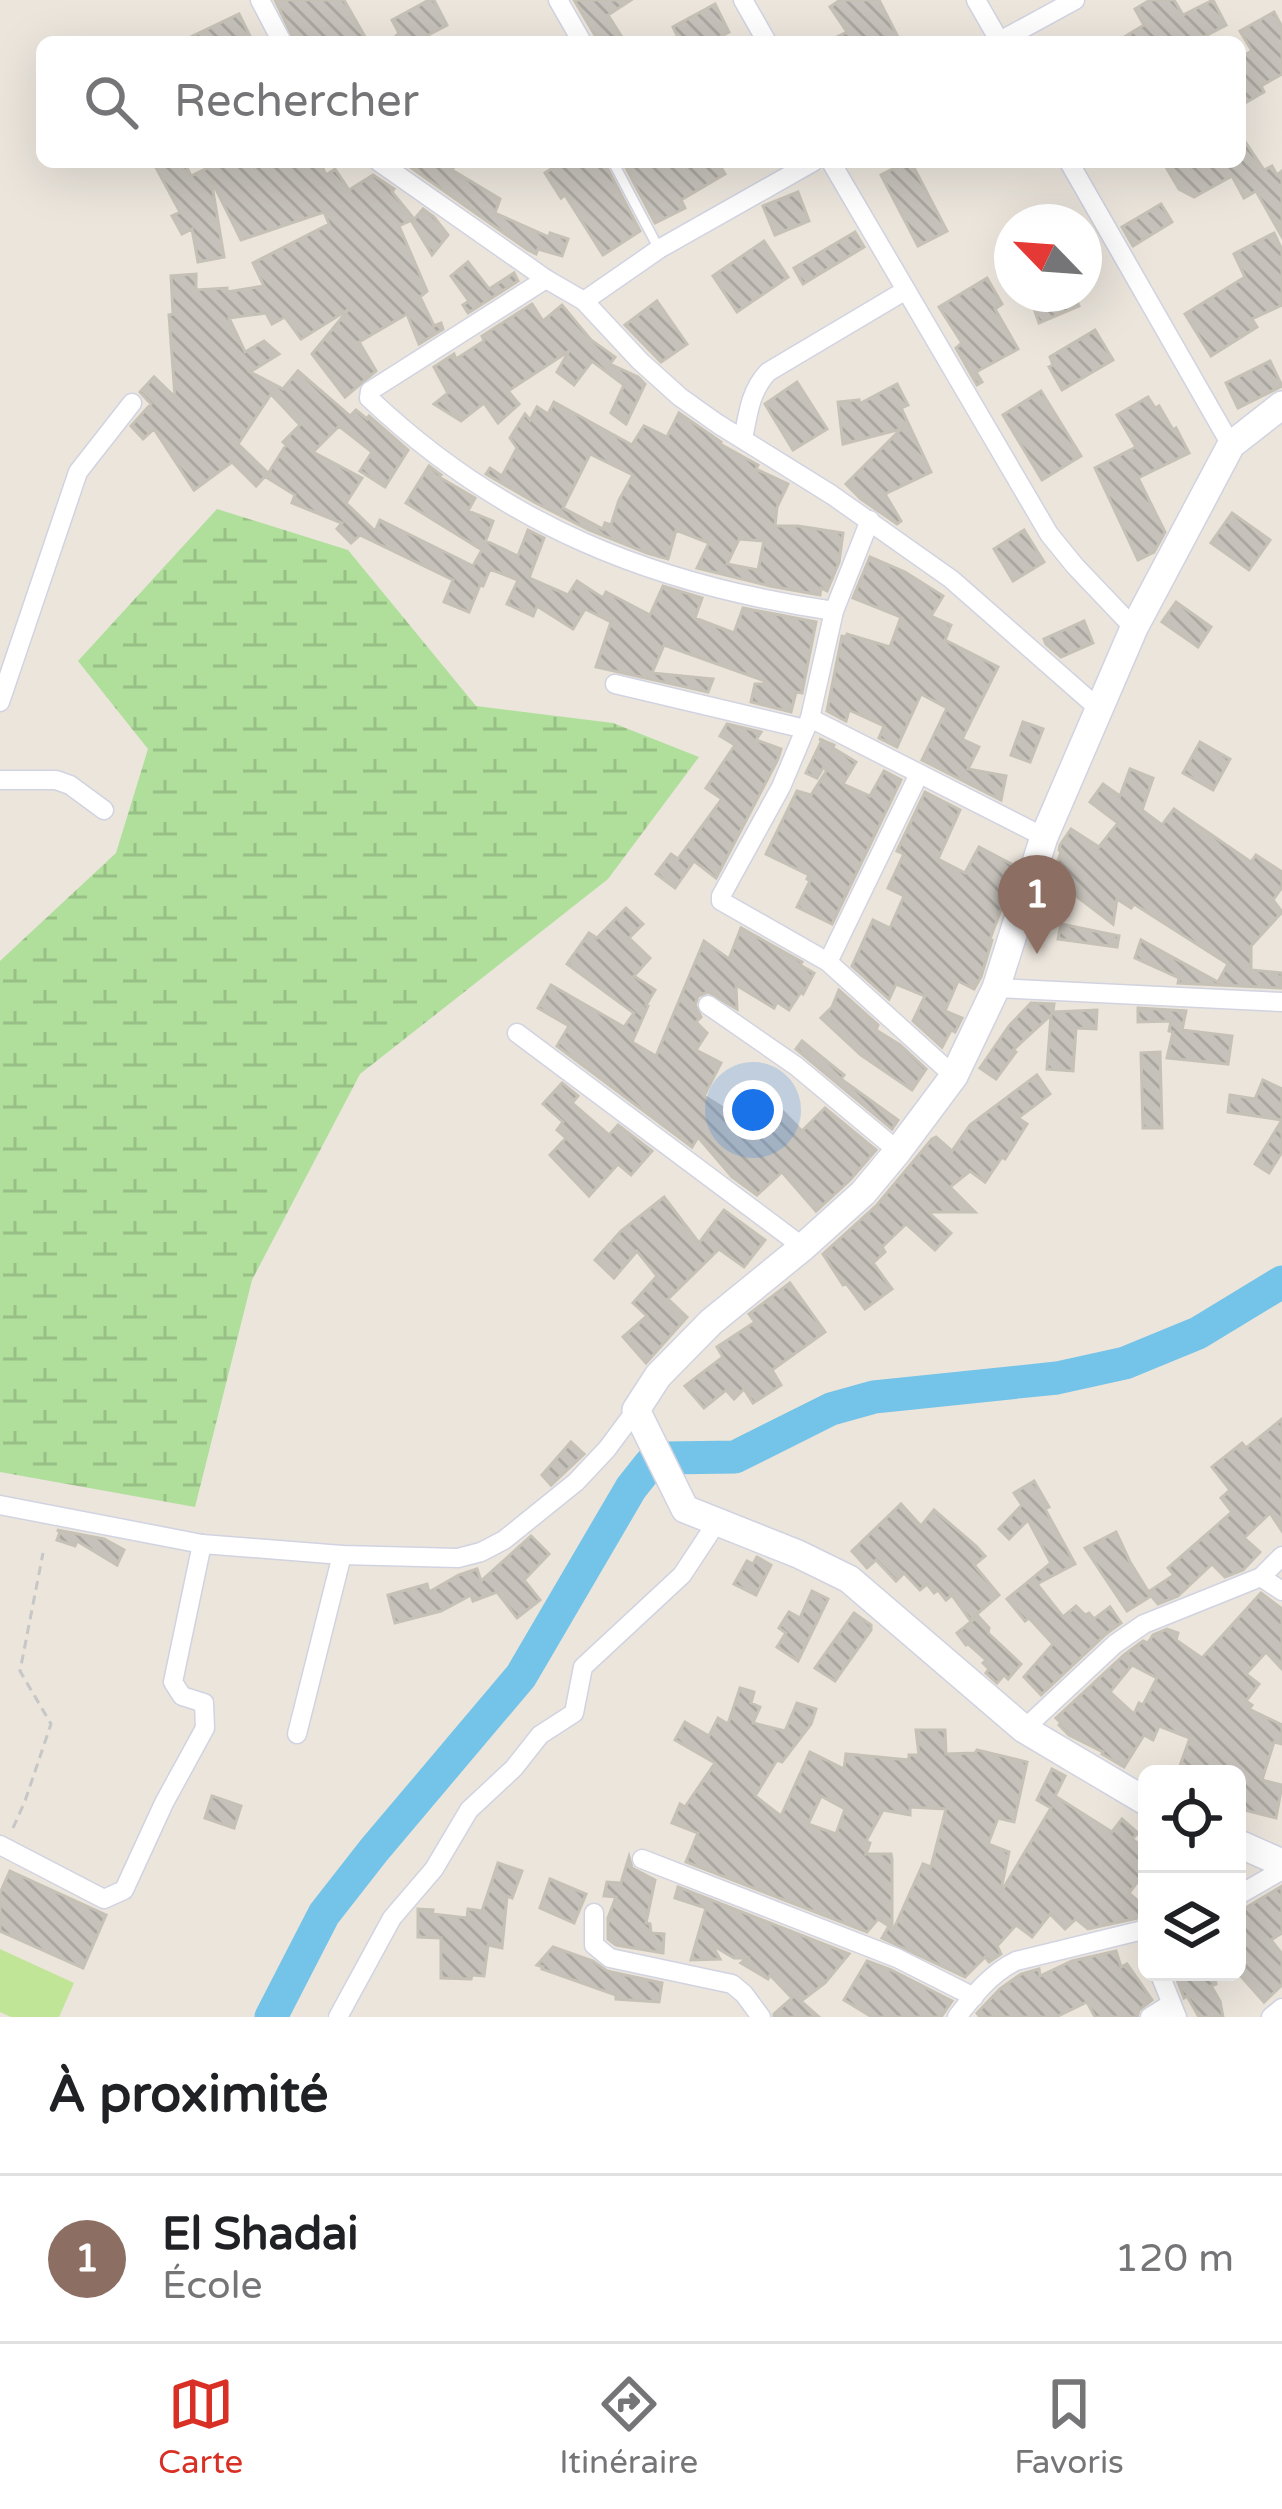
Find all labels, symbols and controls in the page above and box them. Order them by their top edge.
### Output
search box [36,36,1246,168]
icon: search [78,69,144,135]
text: Rechercher [174,75,419,129]
north arrow [994,204,1102,312]
pin: 1 [998,855,1076,954]
your location [723,1080,783,1140]
map controls [1138,1765,1246,1981]
button: locate [1138,1765,1246,1873]
button: layers [1138,1873,1246,1981]
text: À proximité [48,2064,328,2126]
text: El Shadai [162,2208,359,2262]
text: 1 [75,2235,99,2282]
text: 120 m [1115,2235,1234,2282]
text: École [162,2262,262,2309]
tab: Carte [158,2371,243,2482]
tab: Itinéraire [559,2371,698,2482]
tab: Favoris [1014,2371,1124,2482]

